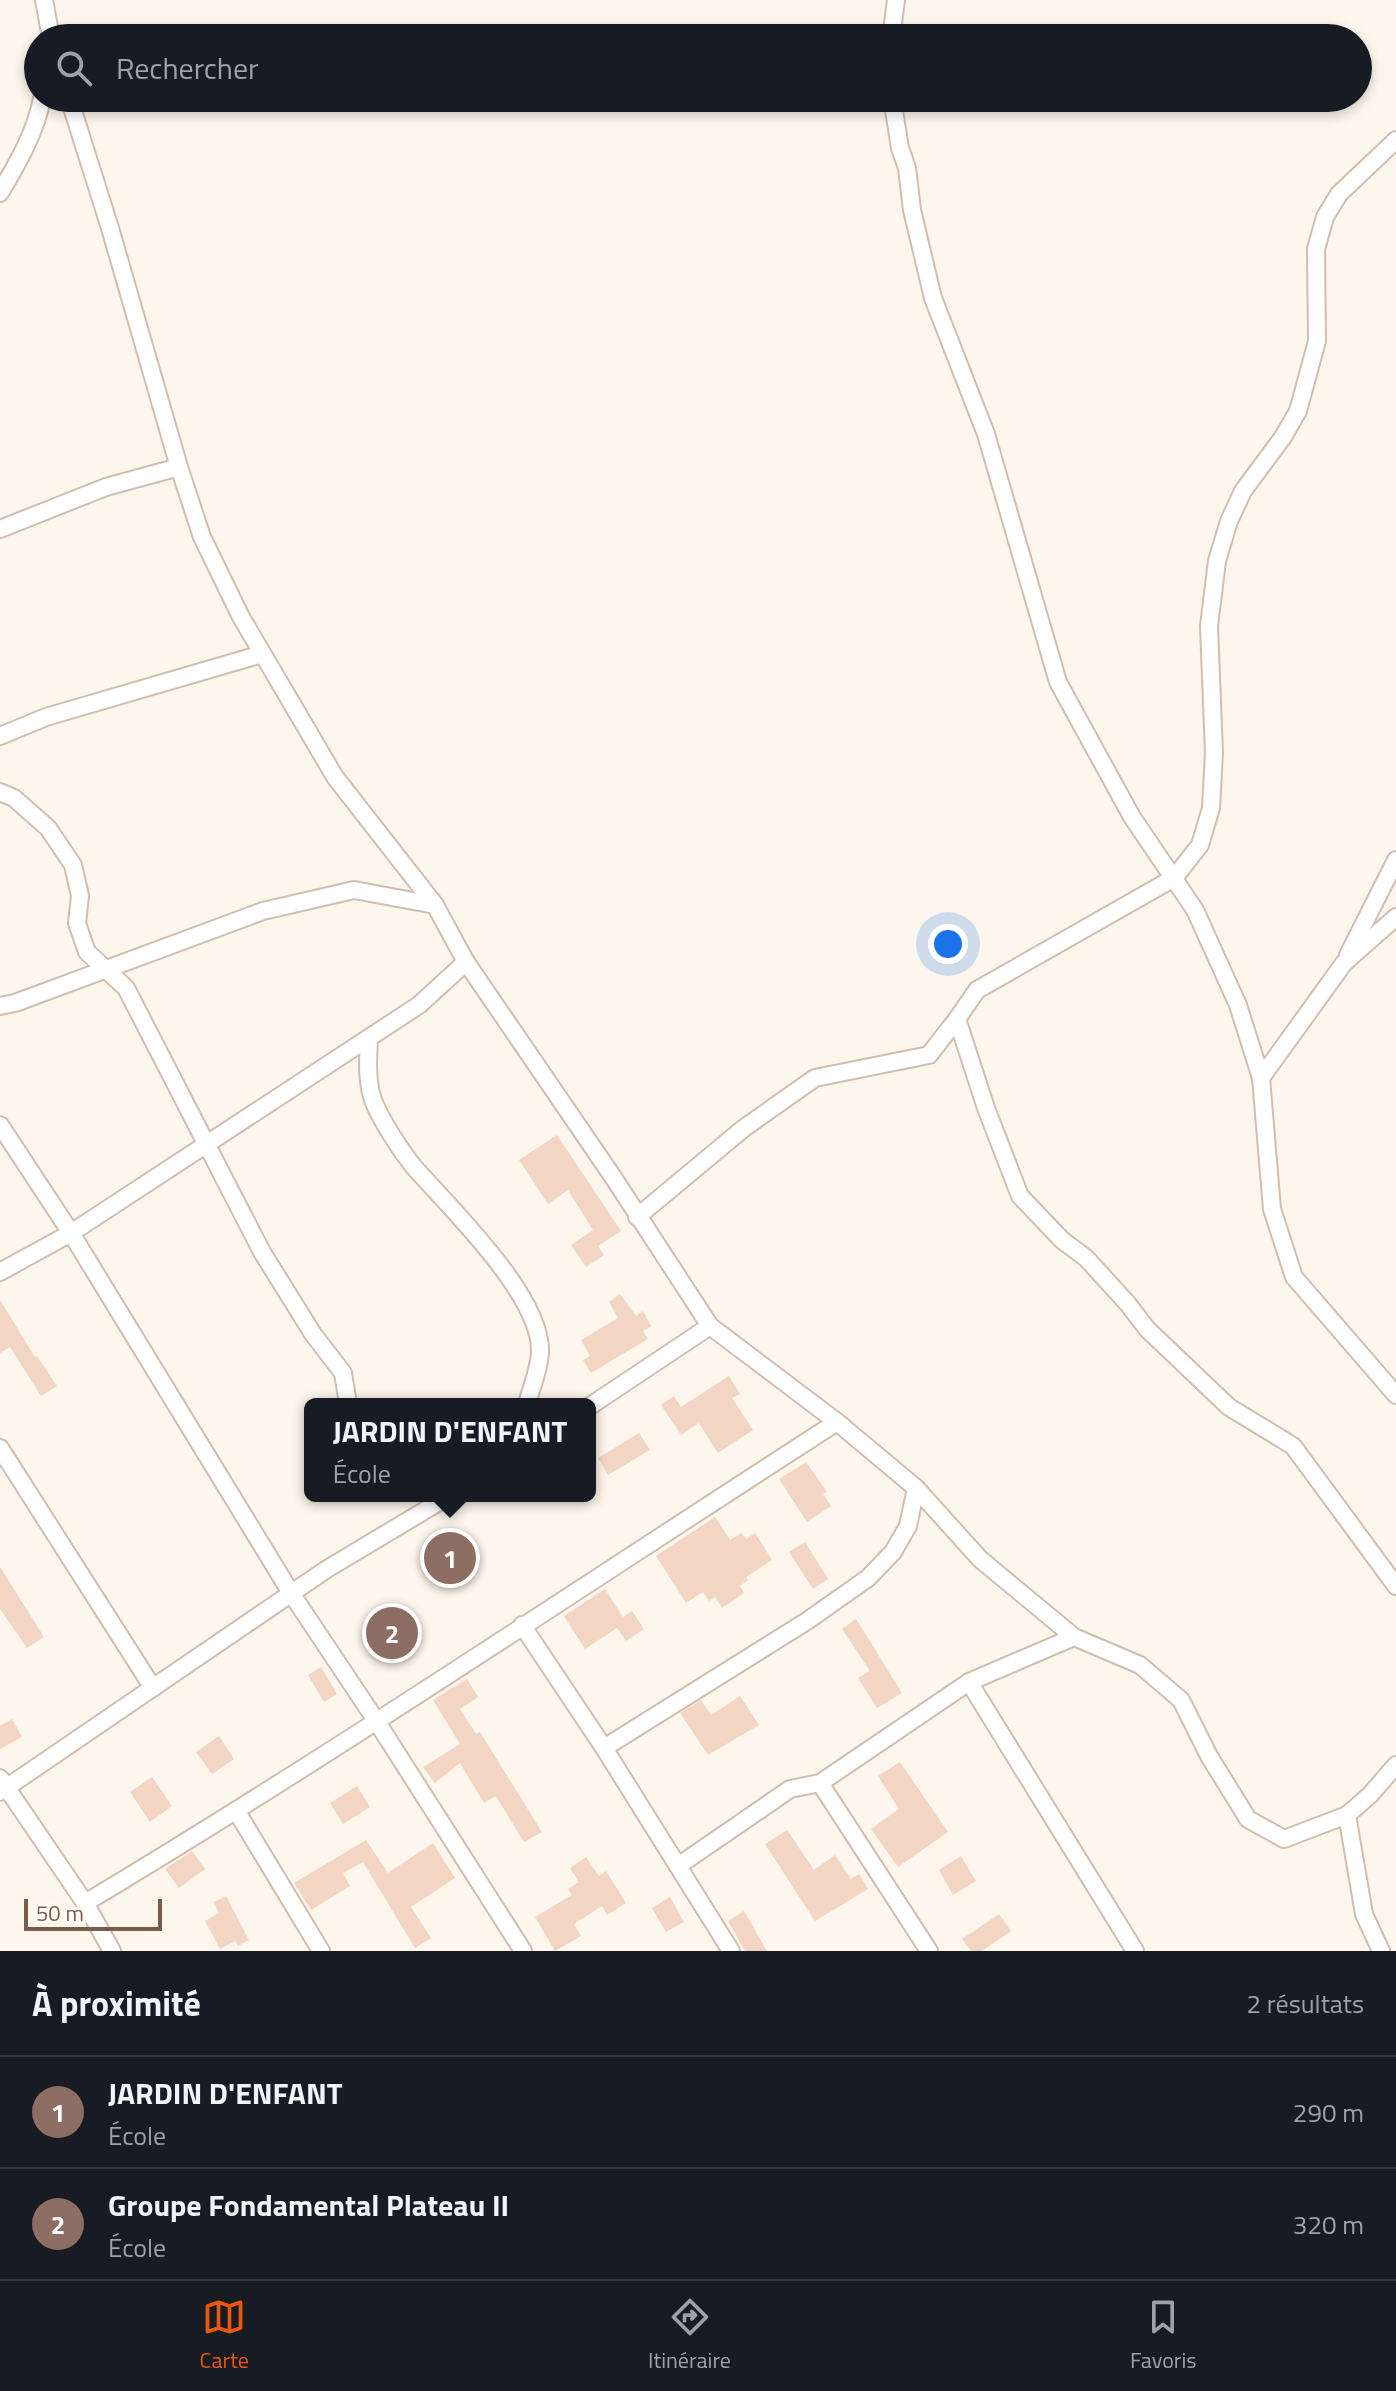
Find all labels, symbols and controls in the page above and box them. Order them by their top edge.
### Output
search box [24,24,1372,112]
text: Rechercher [116,45,259,91]
icon: search [52,46,96,90]
your location [928,924,968,964]
popup [304,1398,596,1502]
text: JARDIN D'ENFANT [333,1408,567,1454]
text: École [333,1454,391,1493]
pin: 1 [424,1528,476,1588]
pin: 2 [366,1603,418,1663]
scale bar [24,1895,162,1931]
text: 50 m [36,1896,84,1930]
text: À proximité [32,1977,201,2029]
text: 2 résultats [1247,1984,1364,2023]
text: JARDIN D'ENFANT [108,2070,342,2116]
text: 1 [51,2093,65,2132]
text: 290 m [1293,2093,1364,2132]
text: École [108,2116,166,2155]
text: Groupe Fondamental Plateau II [108,2182,509,2228]
text: 2 [51,2205,65,2244]
text: 320 m [1293,2205,1364,2244]
text: École [108,2228,166,2267]
tab: Carte [200,2295,249,2377]
tab: Itinéraire [648,2295,731,2377]
tab: Favoris [1130,2295,1196,2377]

